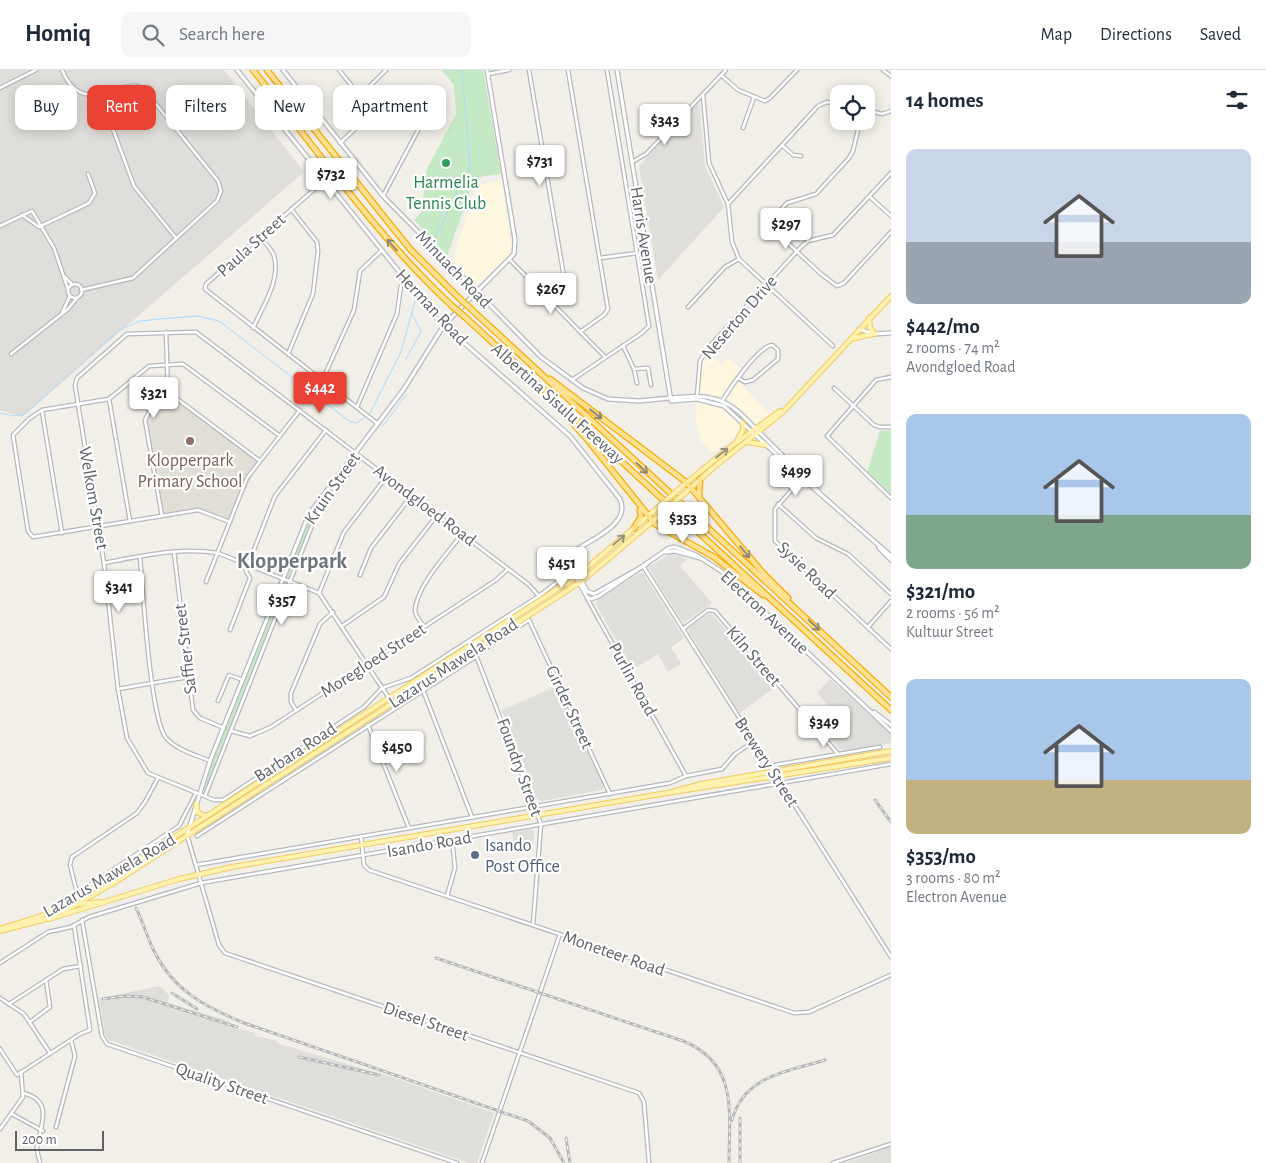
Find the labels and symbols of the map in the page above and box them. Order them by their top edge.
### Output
pin: $343 [635,104,695,146]
pin: $731 [510,144,570,187]
marker: Harmelia Tennis Club [440,157,452,169]
pin: $732 [301,158,361,200]
place label: Harmelia Tennis Club [406,174,486,213]
street label: Harris Avenue [626,185,660,285]
pin: $297 [756,208,816,250]
street label: Paula Street [214,211,289,281]
street label: Minuach Road [412,227,495,312]
one-way arrow [387,239,398,252]
street label: Herman Road [392,266,471,349]
pin: $267 [521,272,581,315]
street label: Neserton Drive [699,272,781,363]
street label: Albertina Sisulu Freeway [488,340,627,468]
pin: $442 [290,372,350,414]
pin: $321 [124,376,184,419]
one-way arrow [589,408,602,419]
marker: Klopperpark Primary School [184,435,196,447]
street label: Welkom Street [75,445,111,551]
one-way arrow [715,448,728,459]
street label: Kruin Street [301,449,364,528]
place label: Klopperpark Primary School [137,452,243,491]
pin: $499 [766,454,826,497]
street label: Avondgloed Road [370,462,479,550]
one-way arrow [636,462,649,473]
pin: $353 [653,502,713,544]
one-way arrow [613,535,626,546]
street label: Sysie Road [773,539,839,603]
one-way arrow [739,545,750,558]
pin: $451 [532,546,592,589]
district label: Klopperpark [237,550,347,572]
street label: Electron Avenue [717,568,812,658]
pin: $341 [89,570,149,613]
pin: $357 [252,584,312,626]
street label: Saffier Street [171,602,200,695]
street label: Lazarus Mawela Road [386,615,521,712]
one-way arrow [807,619,820,631]
street label: Moregloed Street [318,620,430,701]
street label: Kiln Street [722,623,784,690]
street label: Purlin Road [605,640,660,719]
street label: Girder Street [542,663,596,752]
pin: $349 [794,706,854,748]
street label: Brewery Street [731,715,802,811]
street label: Foundry Street [493,716,545,819]
street label: Barbara Road [251,720,340,786]
pin: $450 [367,730,427,773]
street label: Isando Road [386,829,473,861]
street label: Lazarus Mawela Road [40,831,179,921]
place label: Isando Post Office [485,837,560,876]
marker: Isando Post Office [469,849,481,861]
street label: Moneteer Road [560,928,667,980]
street label: Diesel Street [381,999,471,1045]
street label: Quality Street [173,1060,270,1108]
scale bar [15,1128,104,1151]

